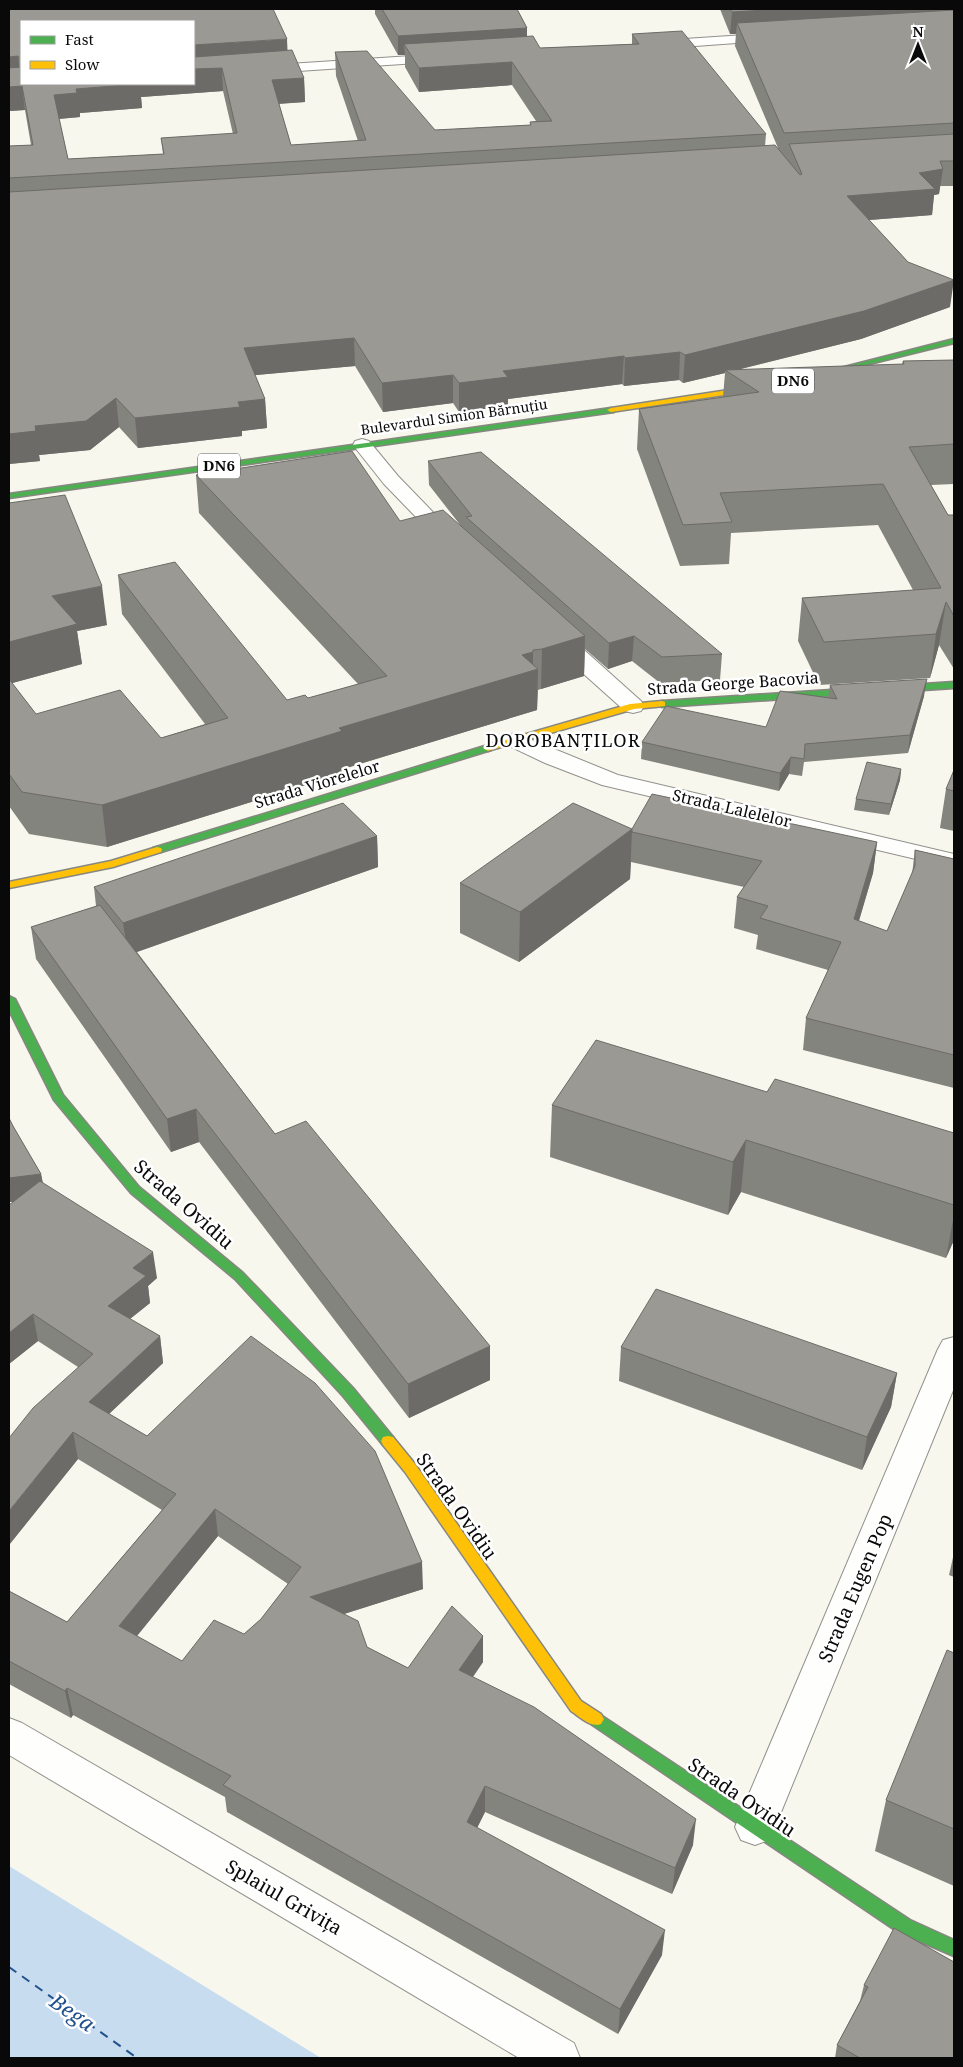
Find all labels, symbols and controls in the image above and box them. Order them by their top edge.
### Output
legend [20,20,195,85]
north arrow [893,20,943,70]
text: N [912,22,924,41]
text: Fast [65,29,94,49]
text: Slow [65,54,99,74]
road number: DN6 [772,368,814,394]
street label: Bulevardul Simion Bărnuțiu [359,394,549,439]
road number: DN6 [198,454,240,478]
street label: Strada George Bacovia [647,666,819,700]
district label: DOROBANȚILOR [485,728,641,752]
street label: Strada Viorelelor [252,754,383,814]
street label: Strada Lalelelor [670,784,794,832]
street label: Strada Ovidiu [128,1153,240,1255]
street label: Strada Ovidiu [411,1448,503,1564]
street label: Strada Eugen Pop [812,1510,898,1666]
street label: Strada Ovidiu [683,1751,801,1843]
street label: Splaiul Grivița [221,1853,347,1941]
water label: Bega [44,1986,101,2038]

